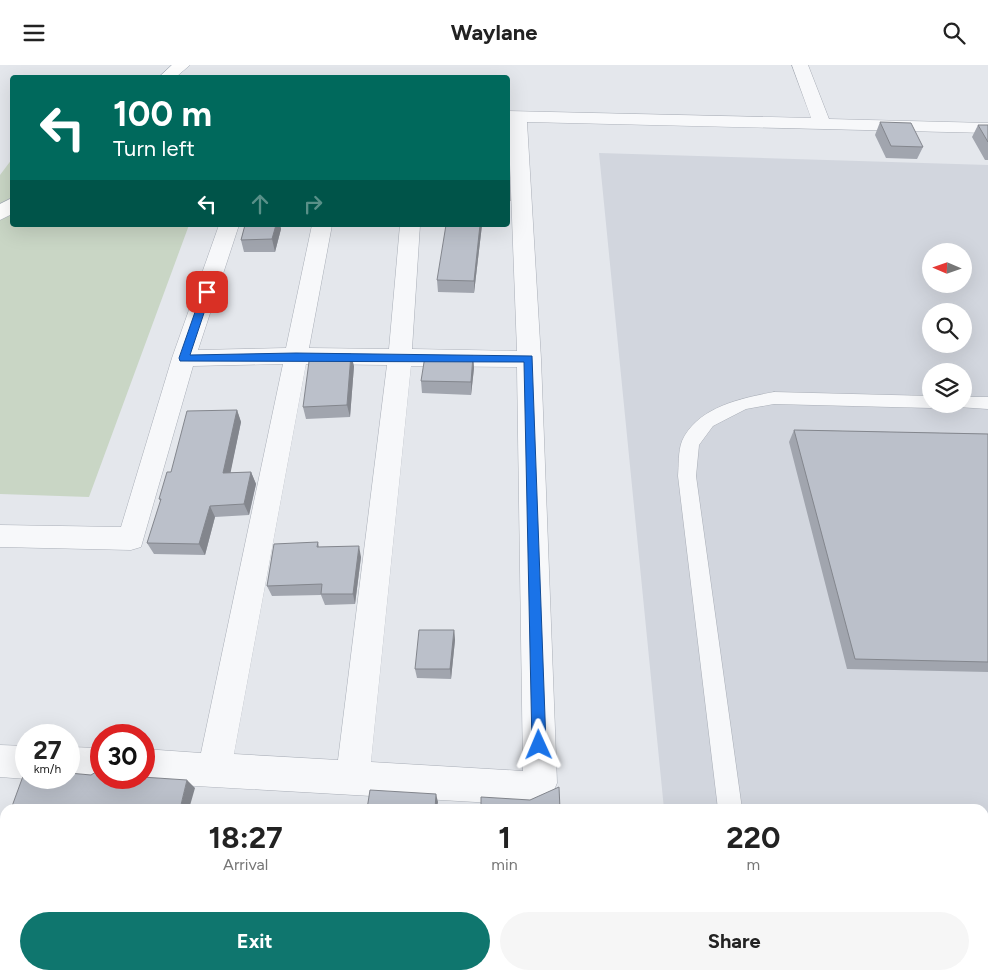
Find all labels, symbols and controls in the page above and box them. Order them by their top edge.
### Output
icon: menu [20,19,48,47]
text: Waylane [451,19,537,46]
icon: search [940,19,968,47]
text: 100 m [113,93,212,135]
icon: left [30,95,95,160]
text: Turn left [113,135,195,162]
icon: left [193,190,221,218]
icon: ahead [246,190,274,218]
icon: right [299,190,327,218]
north arrow [922,243,972,293]
map controls [922,243,972,413]
pin [186,271,228,313]
icon: arrive [193,278,221,306]
button: search [922,303,972,353]
button: layers [922,363,972,413]
position arrow [512,718,564,770]
speed limit sign: 30 [90,724,155,789]
text: 27 [33,735,62,765]
text: km/h [34,762,61,776]
text: 18:27 [209,819,283,856]
text: 1 [498,819,511,856]
text: 220 [726,819,780,856]
text: Arrival [223,855,268,874]
text: min [491,855,518,874]
text: m [746,855,760,874]
button: Exit [20,912,490,970]
button: Share [500,912,969,970]

